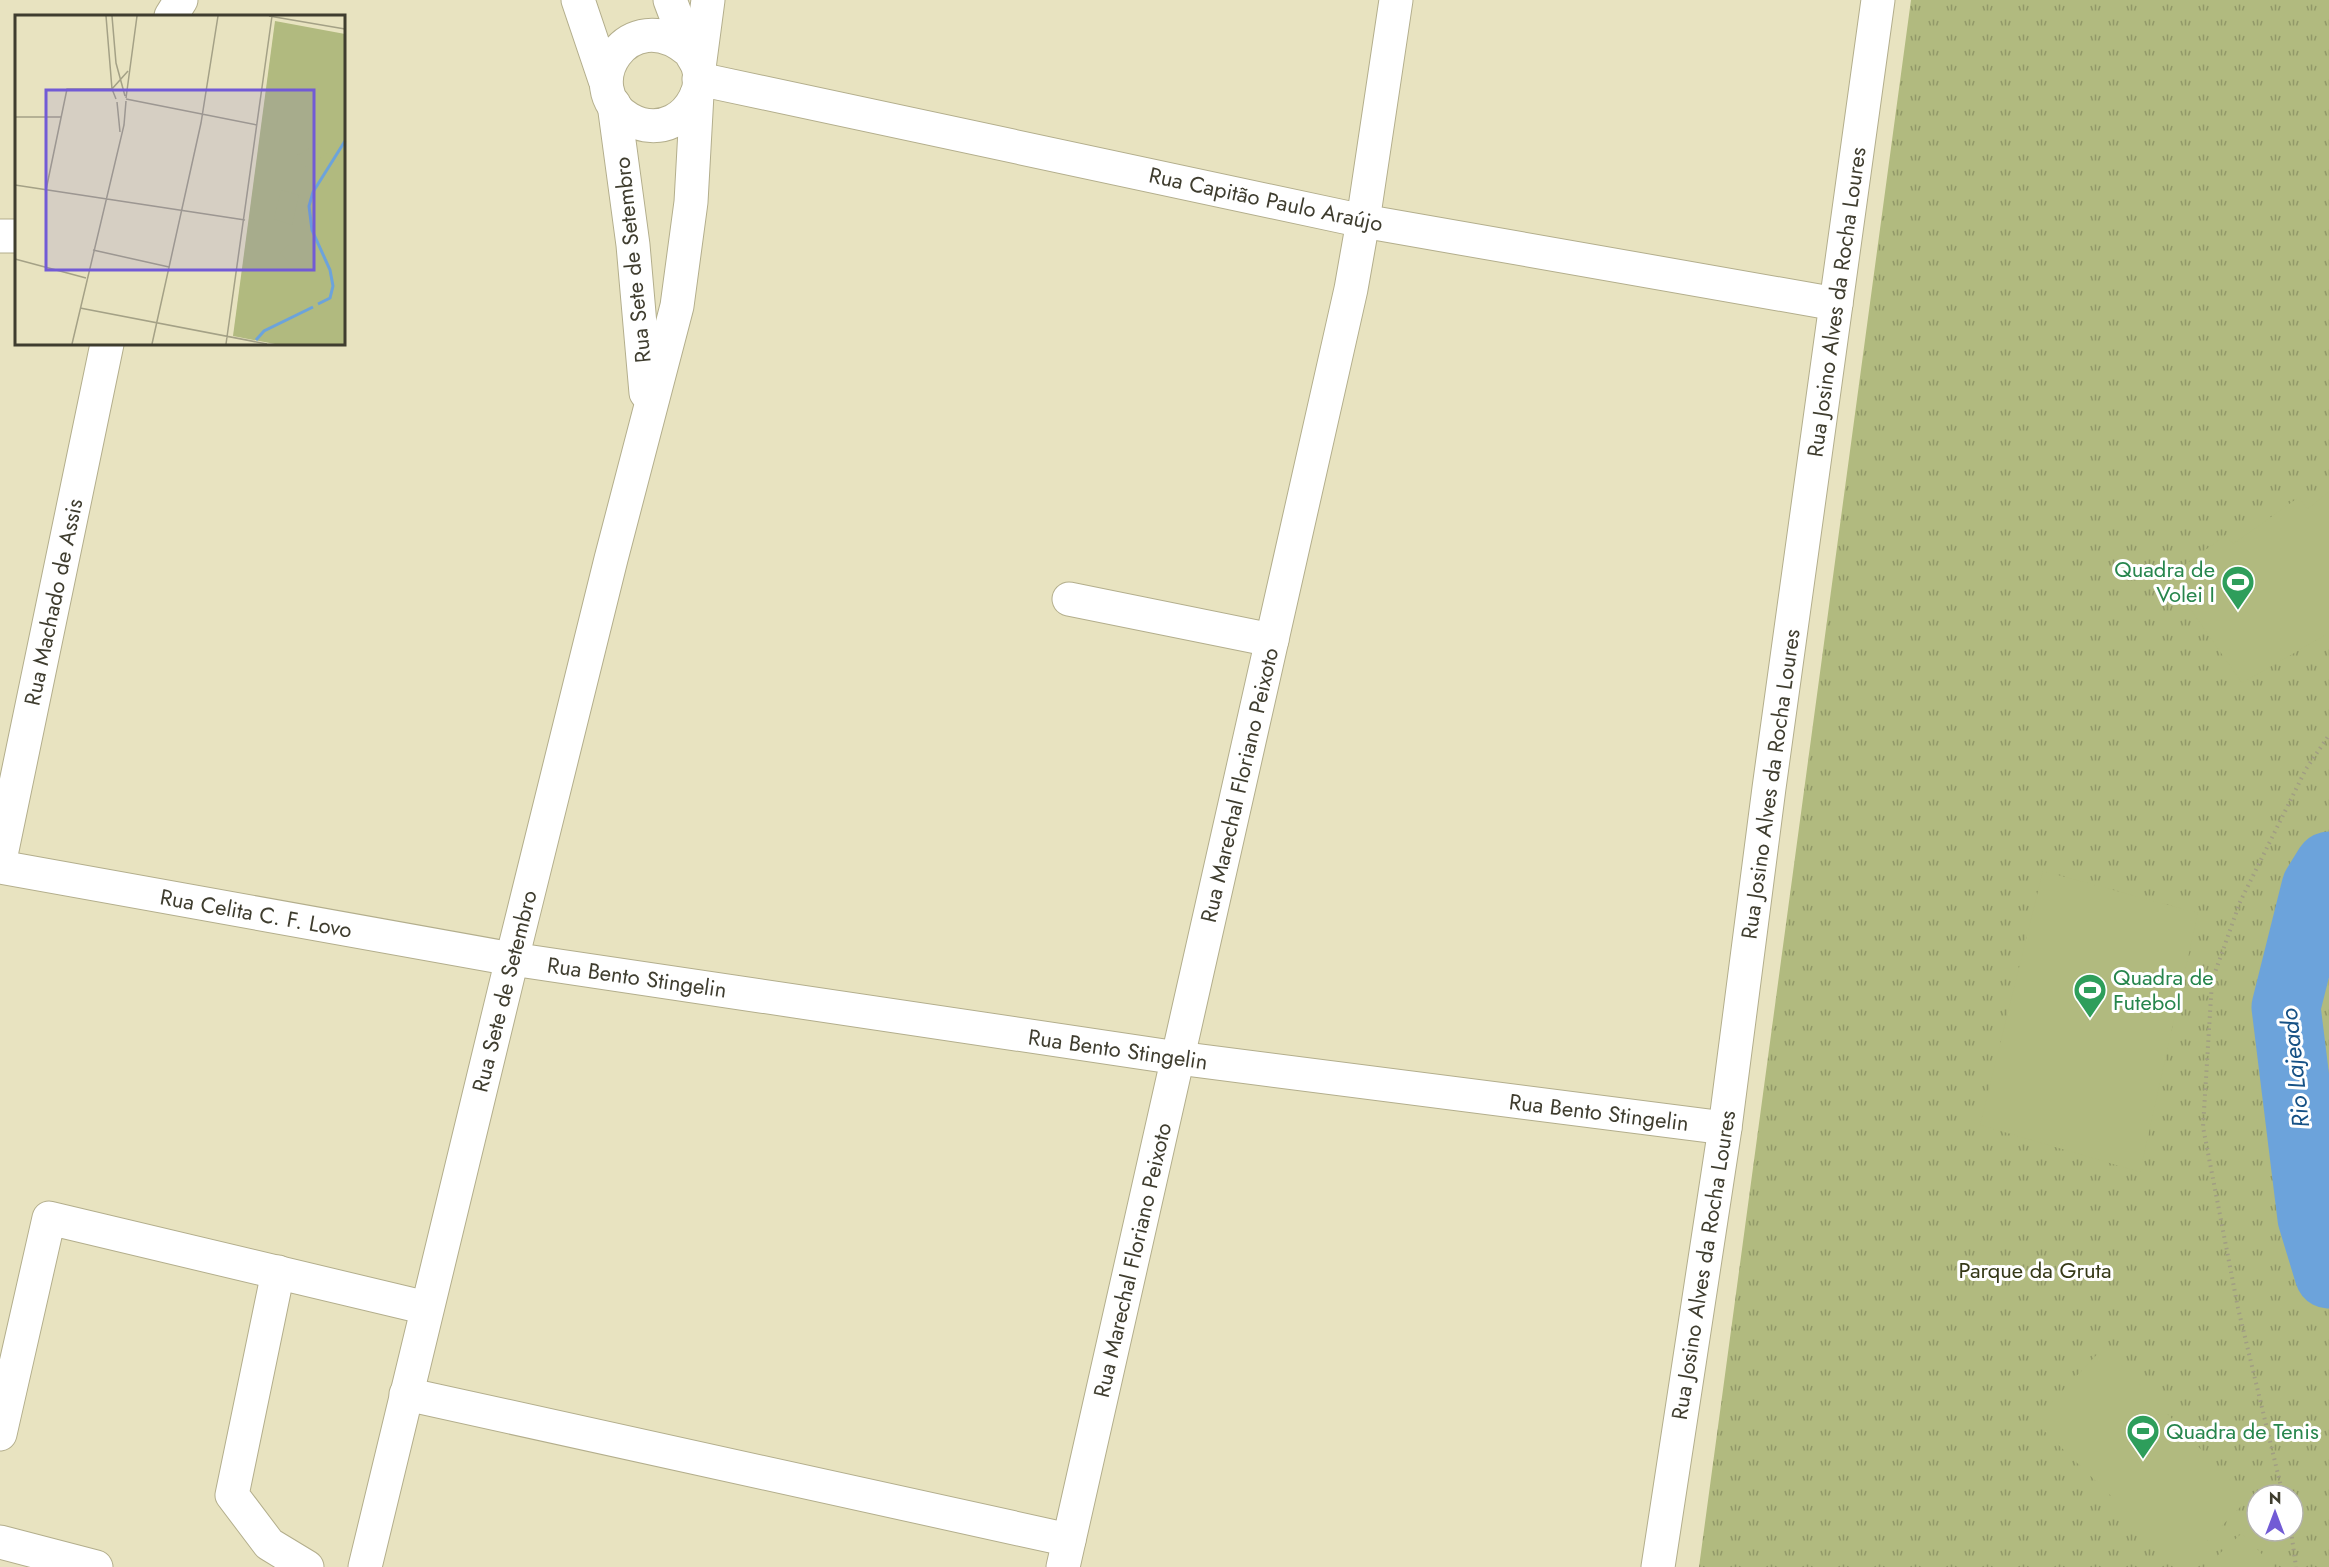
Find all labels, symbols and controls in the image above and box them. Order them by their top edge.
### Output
inset map [15,15,345,345]
street label: Rua Josino Alves da Rocha Loures [1798,145,1874,459]
street label: Rua Sete de Setembro [605,155,659,365]
street label: Rua Capitão Paulo Araújo [1146,159,1386,239]
street label: Rua Machado de Assis [15,496,91,708]
place label: Quadra de Volei I [2114,553,2215,610]
sports icon: Quadra de Volei I [2220,564,2256,611]
street label: Rua Josino Alves da Rocha Loures [1732,627,1808,941]
street label: Rua Marechal Floriano Peixoto [1192,644,1286,926]
street label: Rua Celita C. F. Lovo [158,880,354,946]
street label: Rua Sete de Setembro [463,887,545,1095]
street label: Rua Bento Stingelin [545,949,729,1005]
place label: Quadra de Futebol [2113,961,2214,1018]
sports icon: Quadra de Futebol [2072,972,2108,1019]
water label: Rio Lajeado [2271,1006,2318,1129]
street label: Rua Bento Stingelin [1026,1021,1210,1077]
street label: Rua Bento Stingelin [1507,1085,1691,1139]
street label: Rua Josino Alves da Rocha Loures [1663,1108,1743,1422]
street label: Rua Marechal Floriano Peixoto [1085,1119,1179,1401]
park label: Parque da Gruta [1959,1254,2111,1286]
sports icon: Quadra de Tenis [2125,1413,2161,1460]
place label: Quadra de Tenis [2166,1415,2319,1447]
north arrow [2245,1483,2305,1543]
text: N [2269,1487,2281,1510]

